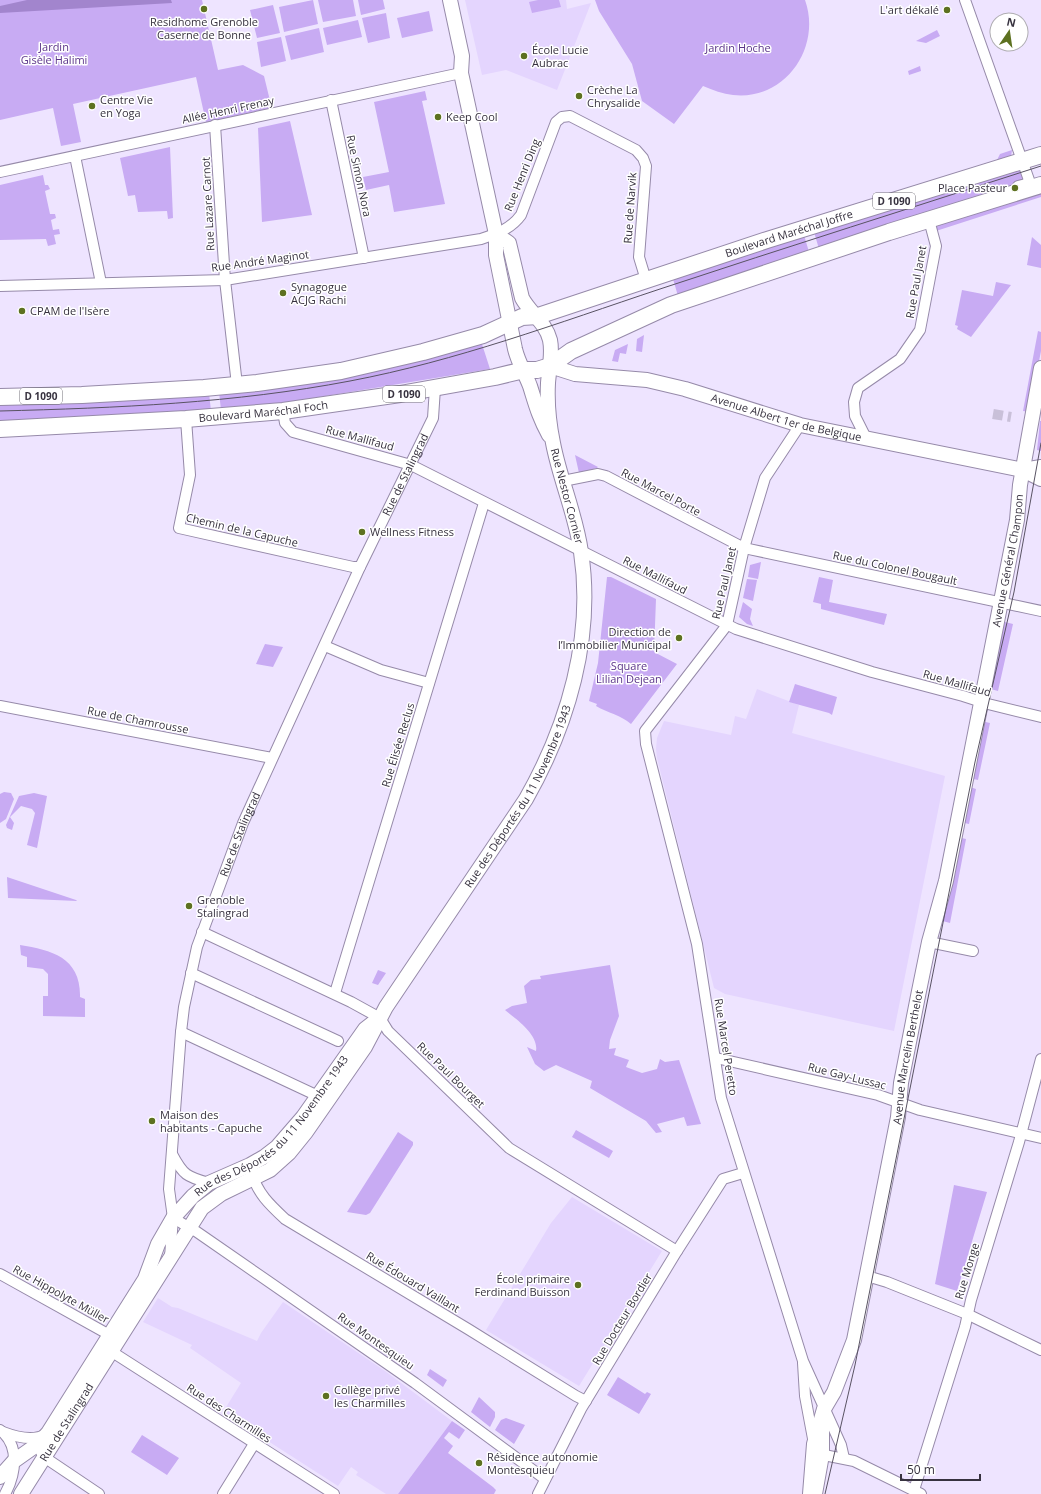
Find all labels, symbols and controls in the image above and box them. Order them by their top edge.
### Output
place label: L'art dékalé [880,2,939,17]
marker: Residhome Grenoble Caserne de Bonne [199,4,209,14]
marker: L'art dékalé [942,5,952,15]
north arrow [989,12,1029,52]
text: N [1005,13,1017,30]
place label: Residhome Grenoble Caserne de Bonne [150,14,258,42]
park label: Jardin Gisèle Halimi [21,39,87,67]
park label: Jardin Hoche [704,40,771,55]
place label: École Lucie Aubrac [532,42,589,70]
marker: École Lucie Aubrac [519,51,529,61]
place label: Crèche La Chrysalide [587,82,641,110]
marker: Crèche La Chrysalide [574,91,584,101]
place label: Centre Vie en Yoga [100,92,153,120]
street label: Allée Henri Frenay [181,92,276,127]
marker: Centre Vie en Yoga [87,101,97,111]
place label: Keep Cool [446,109,498,124]
marker: Keep Cool [433,112,443,122]
street label: Rue Simon Nora [343,134,375,218]
street label: Rue Henri Ding [500,136,543,213]
street label: Rue Lazare Carnot [198,157,217,251]
street label: Rue de Narvik [620,172,639,244]
place label: Place Pasteur [938,180,1008,195]
marker: Place Pasteur [1010,183,1020,193]
road number: D 1090 [873,193,915,209]
street label: Boulevard Maréchal Joffre [723,206,855,260]
street label: Rue Paul Janet [902,244,929,319]
street label: Rue André Maginot [210,246,310,275]
place label: Synagogue ACJG Rachi [291,279,347,307]
marker: Synagogue ACJG Rachi [278,288,288,298]
place label: CPAM de l'Isère [30,303,109,318]
marker: CPAM de l'Isère [17,306,27,316]
road number: D 1090 [383,386,425,402]
road number: D 1090 [20,388,62,404]
street label: Avenue Albert 1er de Belgique [709,390,863,444]
street label: Boulevard Maréchal Foch [198,397,329,425]
street label: Rue Mallifaud [324,421,396,454]
street label: Rue de Stalingrad [378,431,431,518]
street label: Rue Nestor Cornier [548,446,588,546]
street label: Rue Marcel Porte [619,464,704,519]
street label: Avenue Général Champon [988,493,1026,628]
street label: Chemin de la Capuche [185,509,300,550]
place label: Wellness Fitness [370,524,454,539]
marker: Wellness Fitness [357,527,367,537]
street label: Rue Paul Janet [708,545,739,620]
street label: Rue du Colonel Bougault [832,547,959,588]
street label: Rue Mallifaud [621,552,690,597]
place label: Direction de l’Immobilier Municipal [558,624,671,652]
marker: Direction de l’Immobilier Municipal [674,633,684,643]
park label: Square Lilian Dejean [596,658,662,686]
street label: Rue Mallifaud [921,666,993,699]
street label: Rue Élisée Reclus [378,701,418,789]
street label: Rue de Chamrousse [86,702,190,737]
street label: Rue des Déportés du 11 Novembre 1943 [460,703,574,890]
street label: Rue de Stalingrad [216,789,263,879]
place label: Grenoble Stalingrad [197,892,249,920]
marker: Grenoble Stalingrad [184,901,194,911]
street label: Avenue Marcelin Berthelot [889,988,926,1126]
street label: Rue Marcel Peretto [711,997,742,1097]
street label: Rue Paul Bourget [414,1038,489,1111]
street label: Rue des Déportés du 11 Novembre 1943 [191,1052,351,1199]
street label: Rue Gay-Lussac [806,1059,888,1092]
place label: Maison des habitants - Capuche [160,1107,262,1135]
marker: Maison des habitants - Capuche [147,1116,157,1126]
street label: Rue Monge [951,1241,982,1301]
street label: Rue Édouard Vaillant [364,1248,463,1316]
street label: Rue Hippolyte Müller [11,1261,112,1326]
street label: Rue Docteur Bordier [588,1269,655,1368]
place label: École primaire Ferdinand Buisson [474,1271,570,1299]
marker: École primaire Ferdinand Buisson [573,1280,583,1290]
street label: Rue Montesquieu [335,1309,418,1373]
street label: Rue de Stalingrad [36,1380,96,1464]
street label: Rue des Charmilles [184,1380,274,1446]
place label: Collège privé les Charmilles [334,1382,405,1410]
marker: Collège privé les Charmilles [321,1391,331,1401]
place label: Résidence autonomie Montesquieu [487,1449,598,1477]
scale bar [901,1456,980,1482]
marker: Résidence autonomie Montesquieu [474,1458,484,1468]
text: 50 m [907,1461,935,1478]

